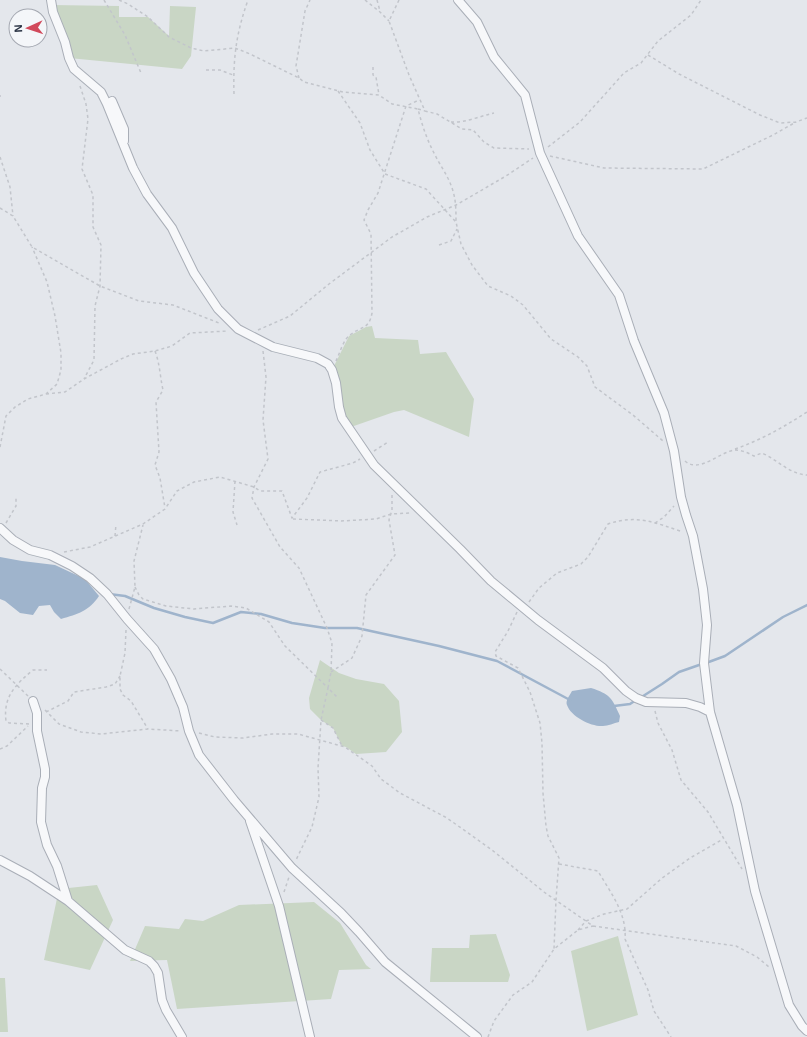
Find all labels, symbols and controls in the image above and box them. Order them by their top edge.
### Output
north arrow [8,8,48,48]
text: N [12,24,24,33]

